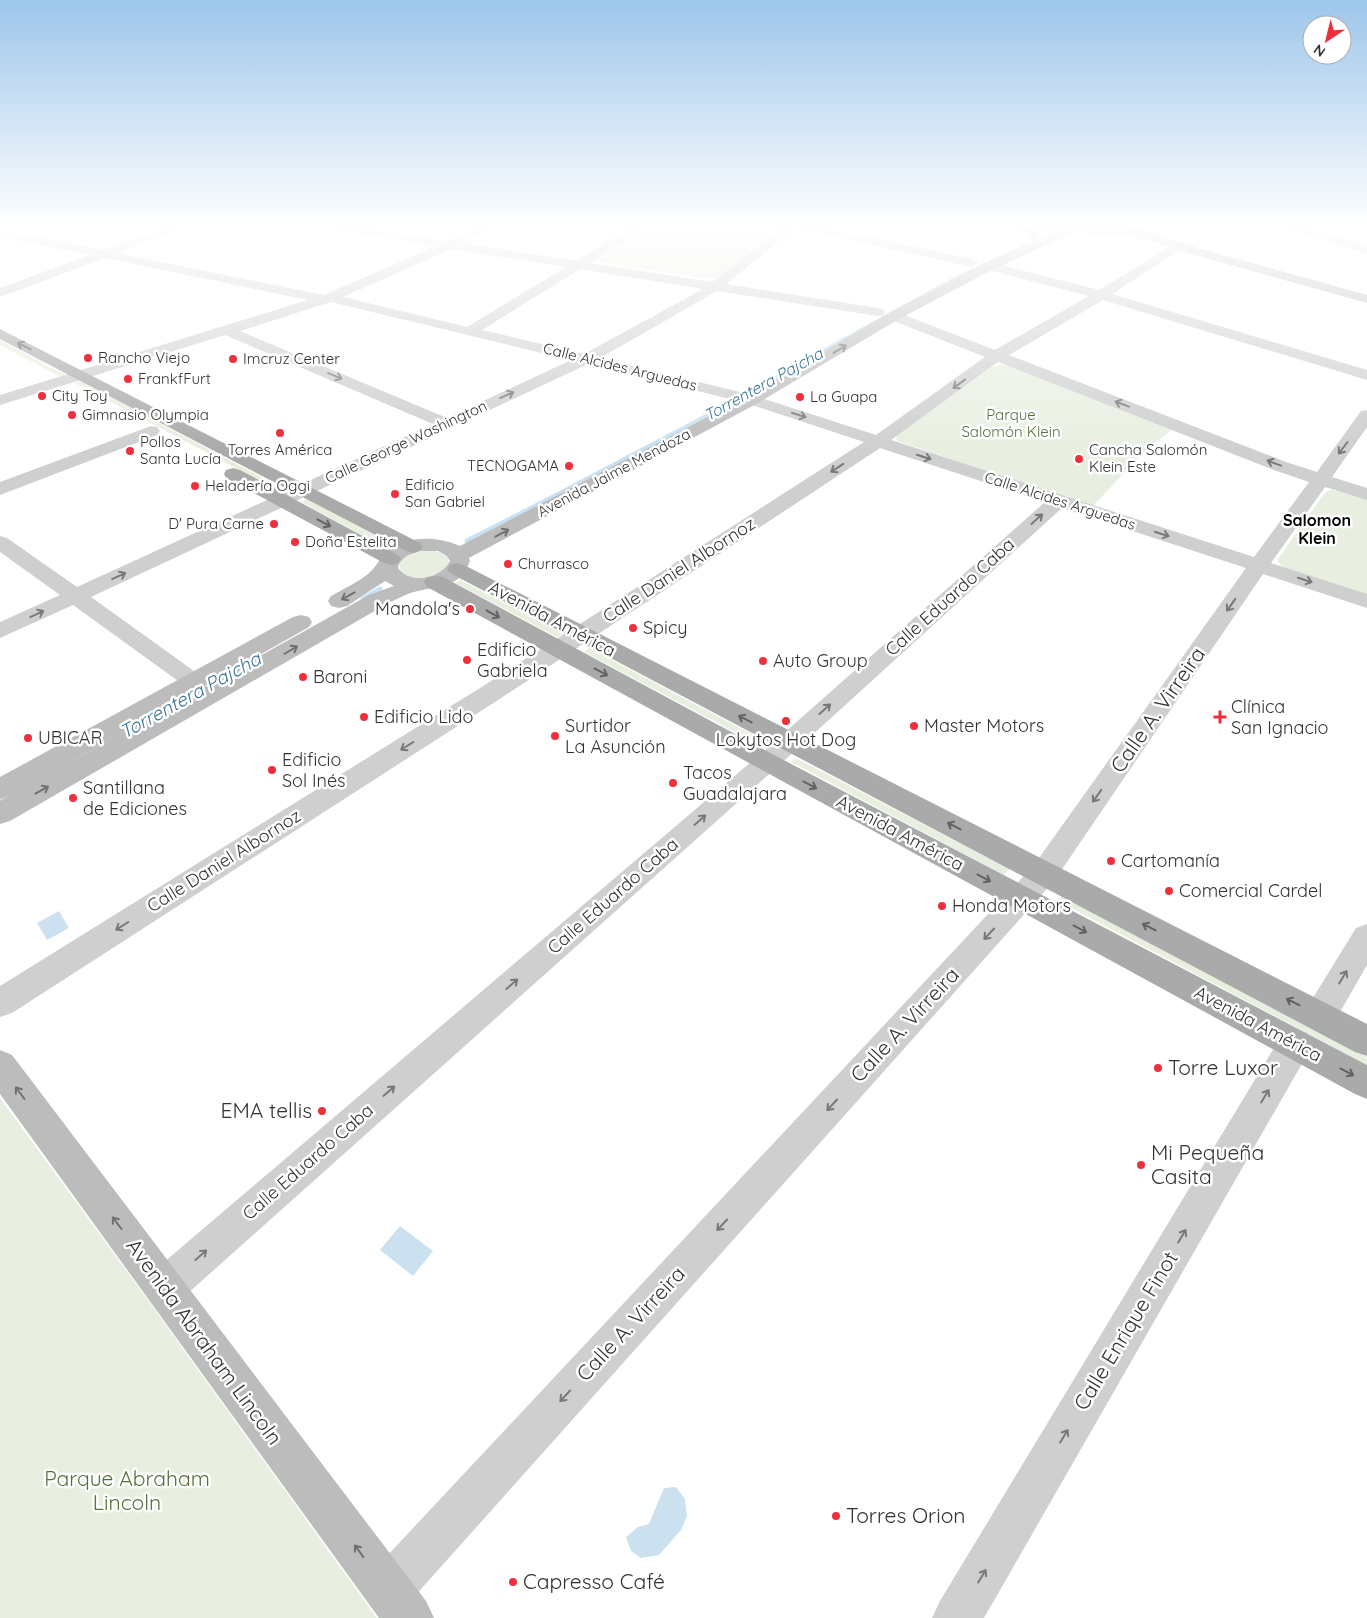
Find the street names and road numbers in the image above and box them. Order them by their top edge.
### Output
street label: Calle Alcides Arguedas [541,338,699,395]
street label: Calle George Washington [322,396,490,487]
street label: Avenida Jaime Mendoza [534,424,694,521]
street label: Calle Alcides Arguedas [982,467,1138,534]
street label: Calle Daniel Albornoz [598,512,759,628]
street label: Calle Eduardo Caba [880,533,1019,661]
street label: Avenida América [485,575,620,662]
street label: Calle A. Virreira [1104,641,1210,777]
street label: Avenida América [833,789,968,876]
street label: Calle Daniel Albornoz [142,804,305,917]
street label: Calle Eduardo Caba [542,832,683,959]
street label: Calle A. Virreira [844,961,964,1087]
street label: Avenida América [1191,980,1326,1067]
street label: Calle Eduardo Caba [237,1098,378,1225]
street label: Avenida Abraham Lincoln [121,1233,288,1450]
street label: Calle Enrique Finot [1067,1246,1183,1415]
street label: Calle A. Virreira [570,1260,690,1386]

